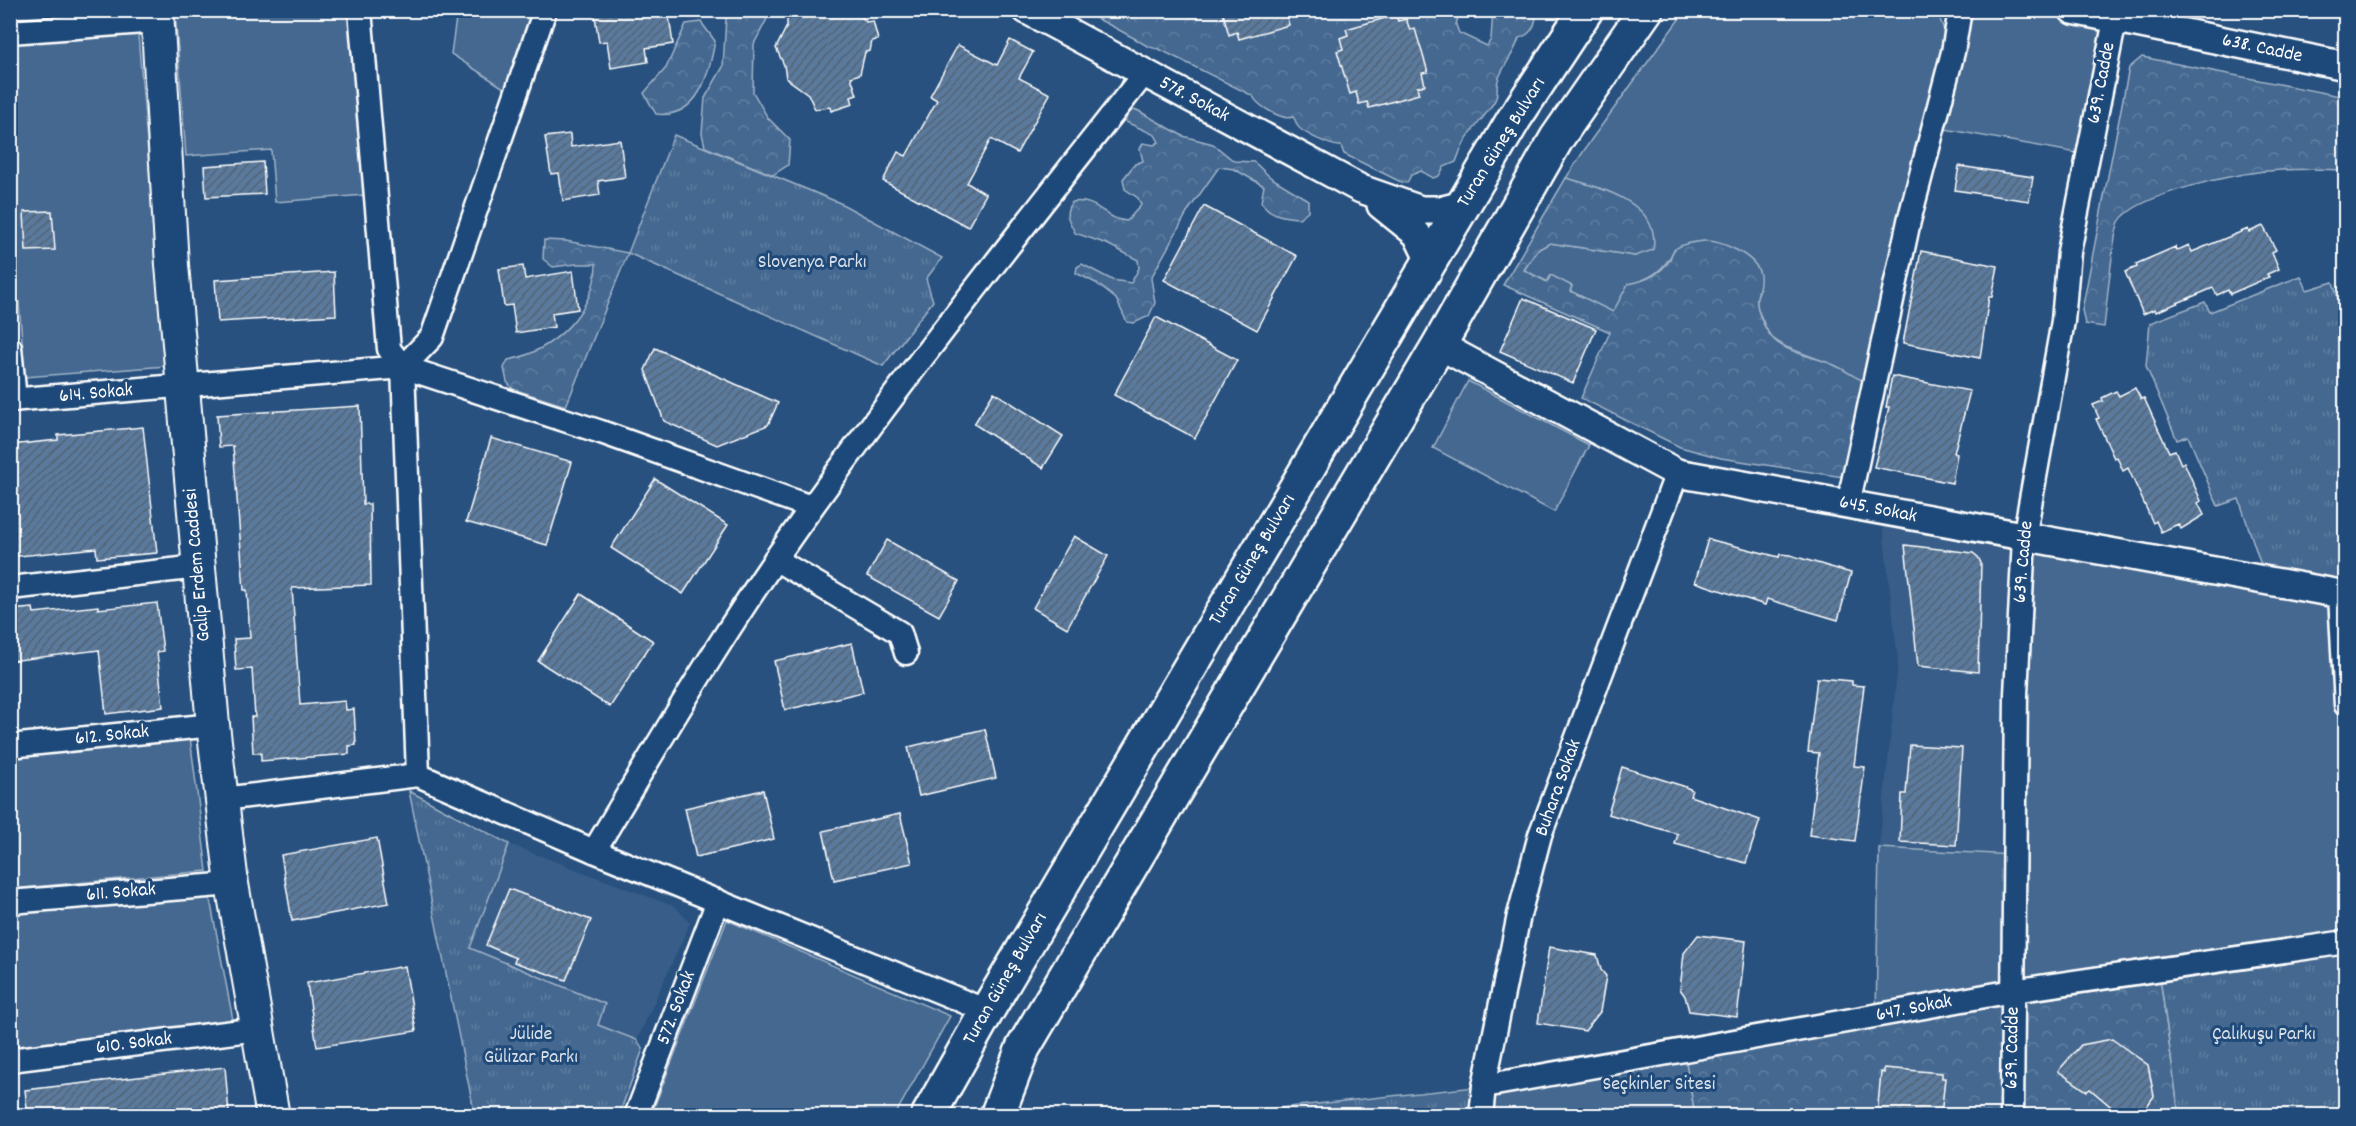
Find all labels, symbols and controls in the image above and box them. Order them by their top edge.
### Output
street label: 638. Cadde [2219,27,2305,71]
street label: 639. Cadde [2080,40,2124,126]
street label: 578. Sokak [1154,70,1234,130]
street label: Turan Güneş Bulvarı [1451,72,1553,214]
park label: Slovenya Parkı [758,249,866,277]
street label: 614. Sokak [58,377,134,411]
street label: Galip Erdem Caddesi [177,487,219,643]
street label: Turan Güneş Bulvarı [1203,489,1303,631]
street label: 645. Sokak [1837,489,1919,531]
street label: 639. Cadde [2006,519,2042,604]
street label: 612. Sokak [74,718,150,754]
street label: Buhara Sokak [1528,736,1590,840]
street label: 611. Sokak [85,876,157,910]
street label: Turan Güneş Bulvarı [957,908,1055,1050]
street label: 572. Sokak [650,967,704,1049]
street label: 647. Sokak [1873,988,1955,1030]
street label: 639. Cadde [1998,1006,2028,1090]
park label: Jülide Gülizar Parkı [484,1021,578,1072]
park label: Çalıkuşu Parkı [2212,1021,2316,1049]
street label: 610. Sokak [94,1025,174,1063]
park label: Seçkinler Sitesi [1602,1071,1716,1099]

